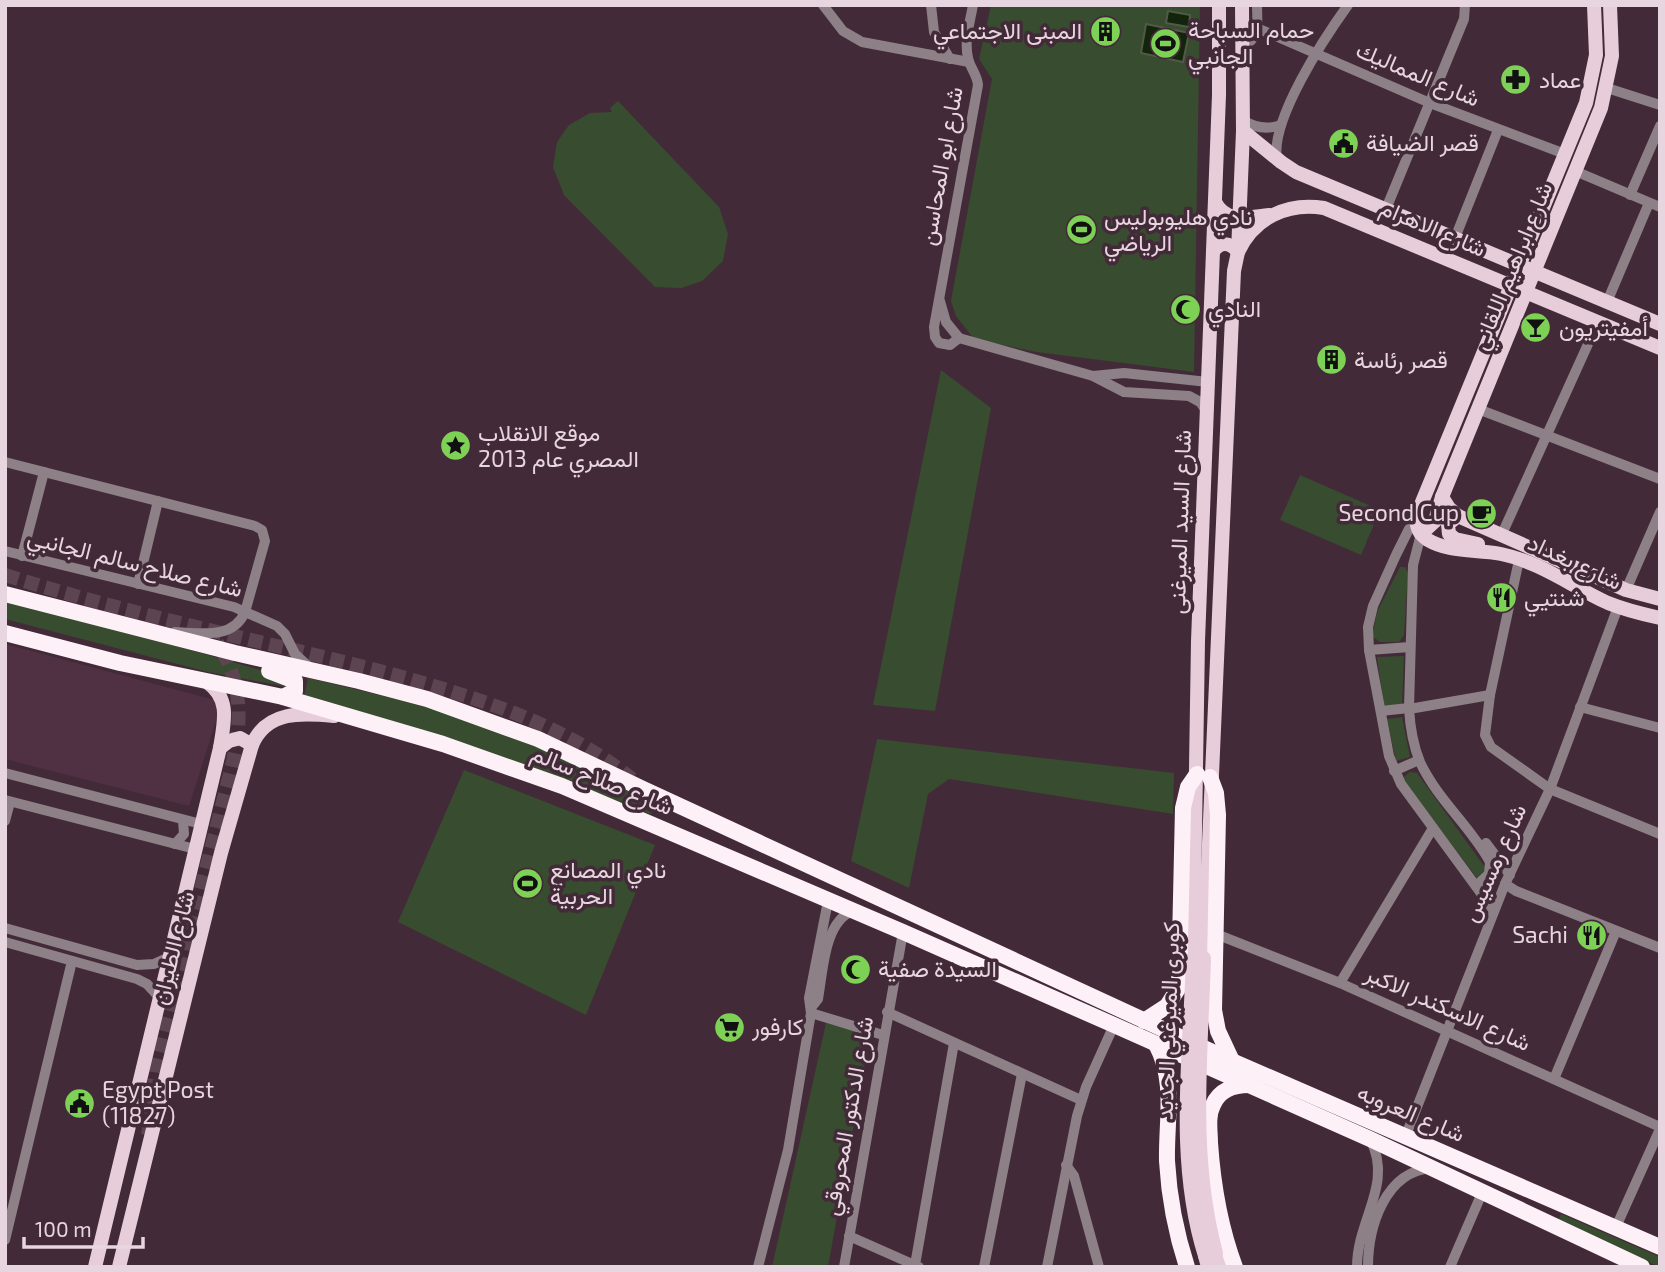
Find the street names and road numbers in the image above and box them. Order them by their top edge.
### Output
street label: شارع المماليك [1351,34,1484,114]
street label: شارع ابو المحاسن [912,84,971,248]
street label: شارع ابراهيم اللقاني [1465,178,1563,356]
street label: شارع الاهرام [1375,192,1490,265]
street label: شارع السيد الميرغنى [1162,429,1199,615]
street label: شارع صلاح سالم الجانبي [23,522,246,608]
street label: شارع بغداد [1523,527,1627,598]
street label: شارع صلاح سالم [526,738,677,823]
street label: شارع رمسيس [1455,799,1534,927]
street label: شارع الطيران [144,888,203,1008]
street label: كوبرى الميرغني الجديد [1150,922,1190,1121]
street label: شارع الاسكندر الاكبر [1359,958,1535,1059]
street label: شارع الدكتور المحروقي [816,1014,884,1219]
street label: شارع العروبه [1352,1077,1469,1150]

